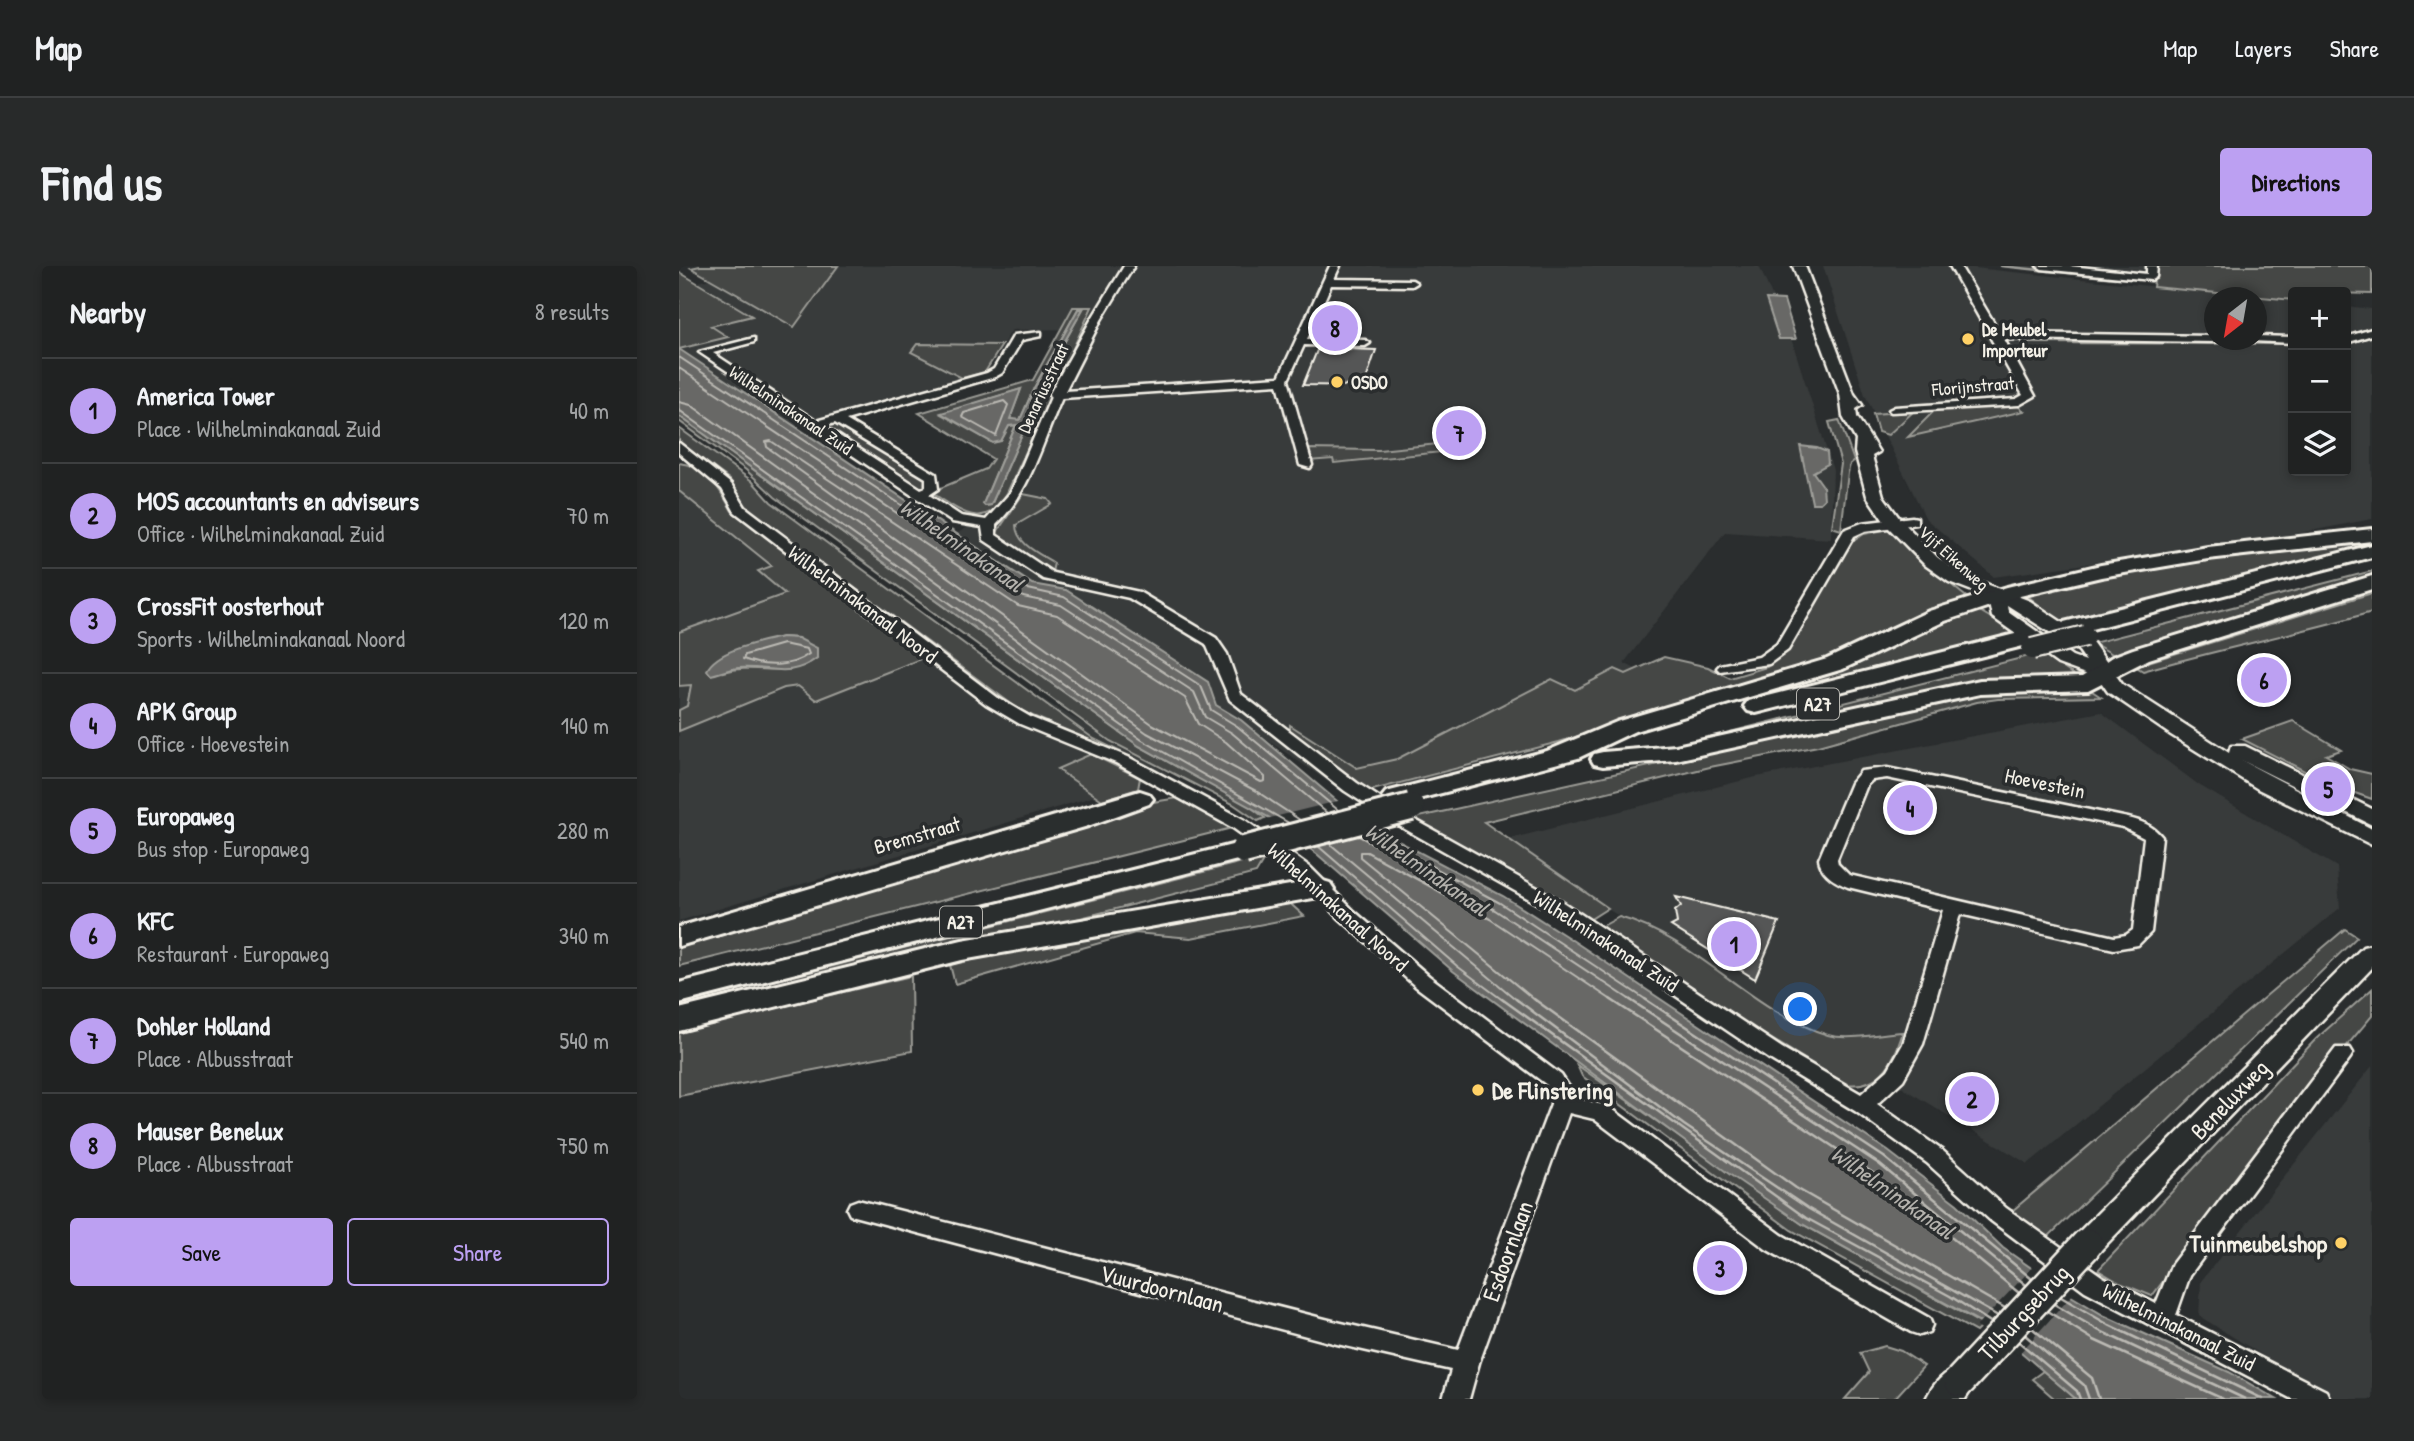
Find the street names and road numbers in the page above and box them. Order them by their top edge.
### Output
street label: Denariusstraat [1011,338,1075,437]
street label: Wilhelminakanaal Zuid [724,359,858,461]
street label: Florijnstraat [1930,370,2016,402]
street label: Vijf Eikenweg [1913,520,1995,596]
street label: Wilhelminakanaal Noord [782,538,944,670]
road number: A27 [1797,688,1839,719]
street label: Hoevestein [2002,760,2088,806]
street label: Bremstraat [870,809,964,861]
street label: Wilhelminakanaal Noord [1261,836,1415,978]
street label: Wilhelminakanaal Zuid [1528,883,1684,999]
road number: A27 [940,906,982,937]
street label: Beneluxweg [2183,1052,2275,1146]
street label: Esdoornlaan [1474,1196,1540,1306]
street label: Vuurdoornlaan [1097,1256,1227,1320]
street label: Tilburgsebrug [1970,1257,2076,1367]
street label: Wilhelminakanaal Zuid [2098,1276,2260,1378]

